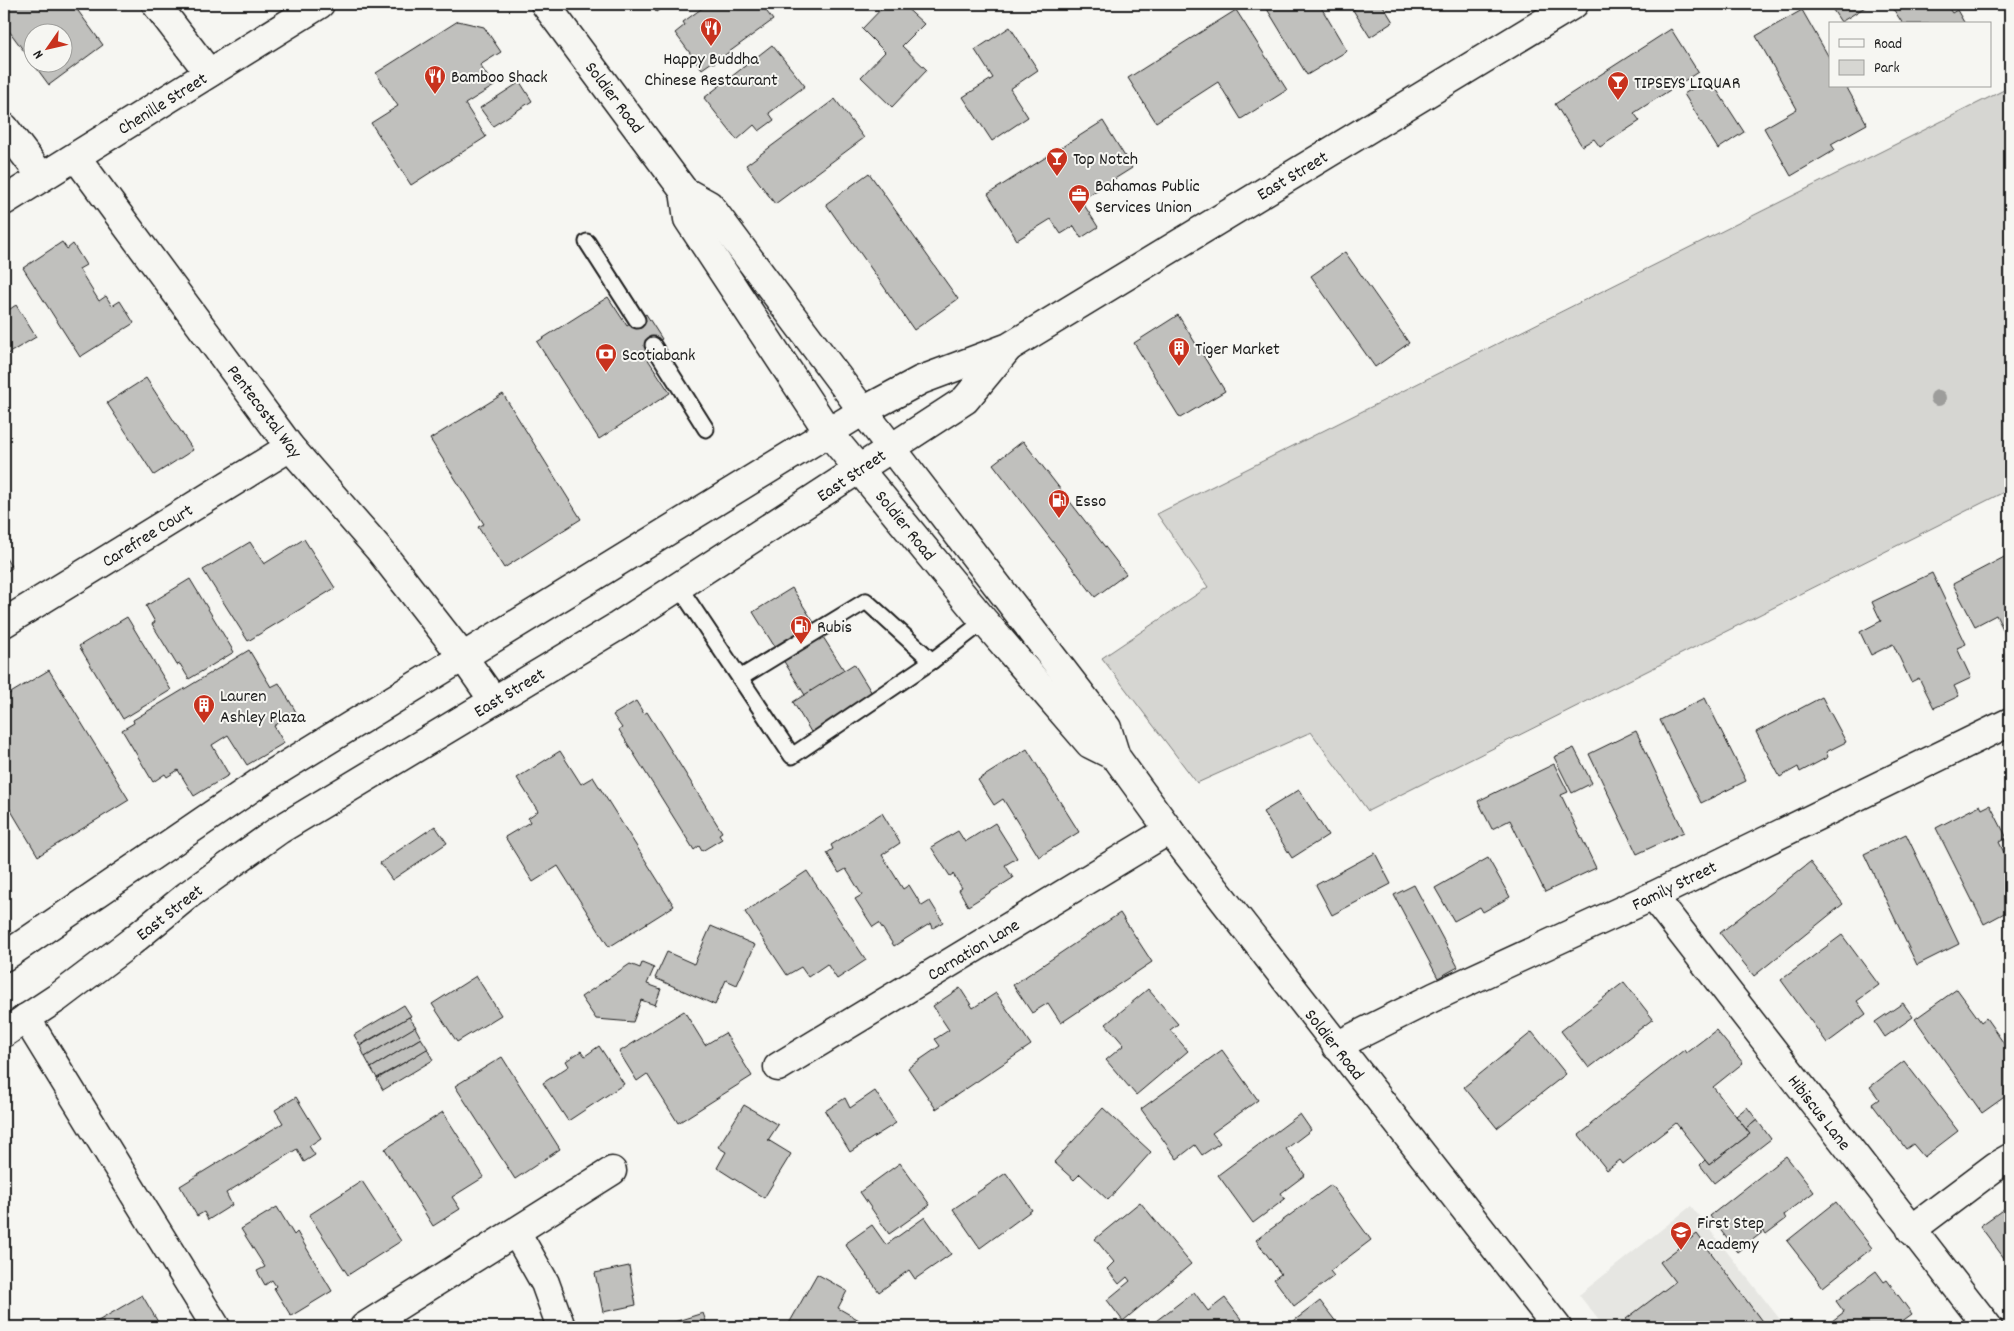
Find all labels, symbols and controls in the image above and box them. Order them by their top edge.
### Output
restaurant icon: Happy Buddha Chinese Restaurant [699,16,723,47]
north arrow [22,22,72,72]
legend [1829,22,1992,88]
text: Road [1874,34,1902,56]
text: N [29,46,49,63]
place label: Happy Buddha Chinese Restaurant [644,48,778,94]
street label: Soldier Road [578,57,648,140]
text: Park [1874,58,1900,80]
restaurant icon: Bamboo Shack [423,64,447,95]
place label: Bamboo Shack [451,66,548,91]
street label: Chenille Street [114,68,213,142]
bar icon: TIPSEYS LIQUAR [1606,70,1630,101]
place label: TIPSEYS LIQUAR [1634,72,1740,97]
bar icon: Top Notch [1045,146,1069,177]
street label: East Street [1253,146,1334,208]
place label: Top Notch [1073,148,1138,173]
place label: Bahamas Public Services Union [1095,175,1200,221]
office icon: Bahamas Public Services Union [1067,183,1091,214]
building icon: Tiger Market [1167,336,1191,367]
place label: Tiger Market [1195,338,1280,363]
bank icon: Scotiabank [594,342,618,373]
place label: Scotiabank [622,344,696,369]
street label: Pentecostal Way [220,361,307,465]
street label: East Street [813,445,892,509]
street label: Soldier Road [868,486,940,567]
fuel station icon: Esso [1047,488,1071,519]
place label: Esso [1075,490,1106,515]
street label: Carefree Court [98,499,199,575]
fuel station icon: Rubis [789,614,813,645]
place label: Rubis [817,616,852,641]
street label: East Street [470,663,551,725]
place label: Lauren Ashley Plaza [220,685,306,731]
building icon: Lauren Ashley Plaza [192,693,216,724]
street label: Family Street [1628,856,1722,919]
street label: East Street [132,880,210,948]
street label: Carnation Lane [924,914,1025,988]
street label: Soldier Road [1297,1005,1369,1086]
street label: Hibiscus Lane [1780,1070,1856,1157]
place label: First Step Academy [1697,1212,1764,1258]
school or university icon: First Step Academy [1669,1220,1693,1251]

